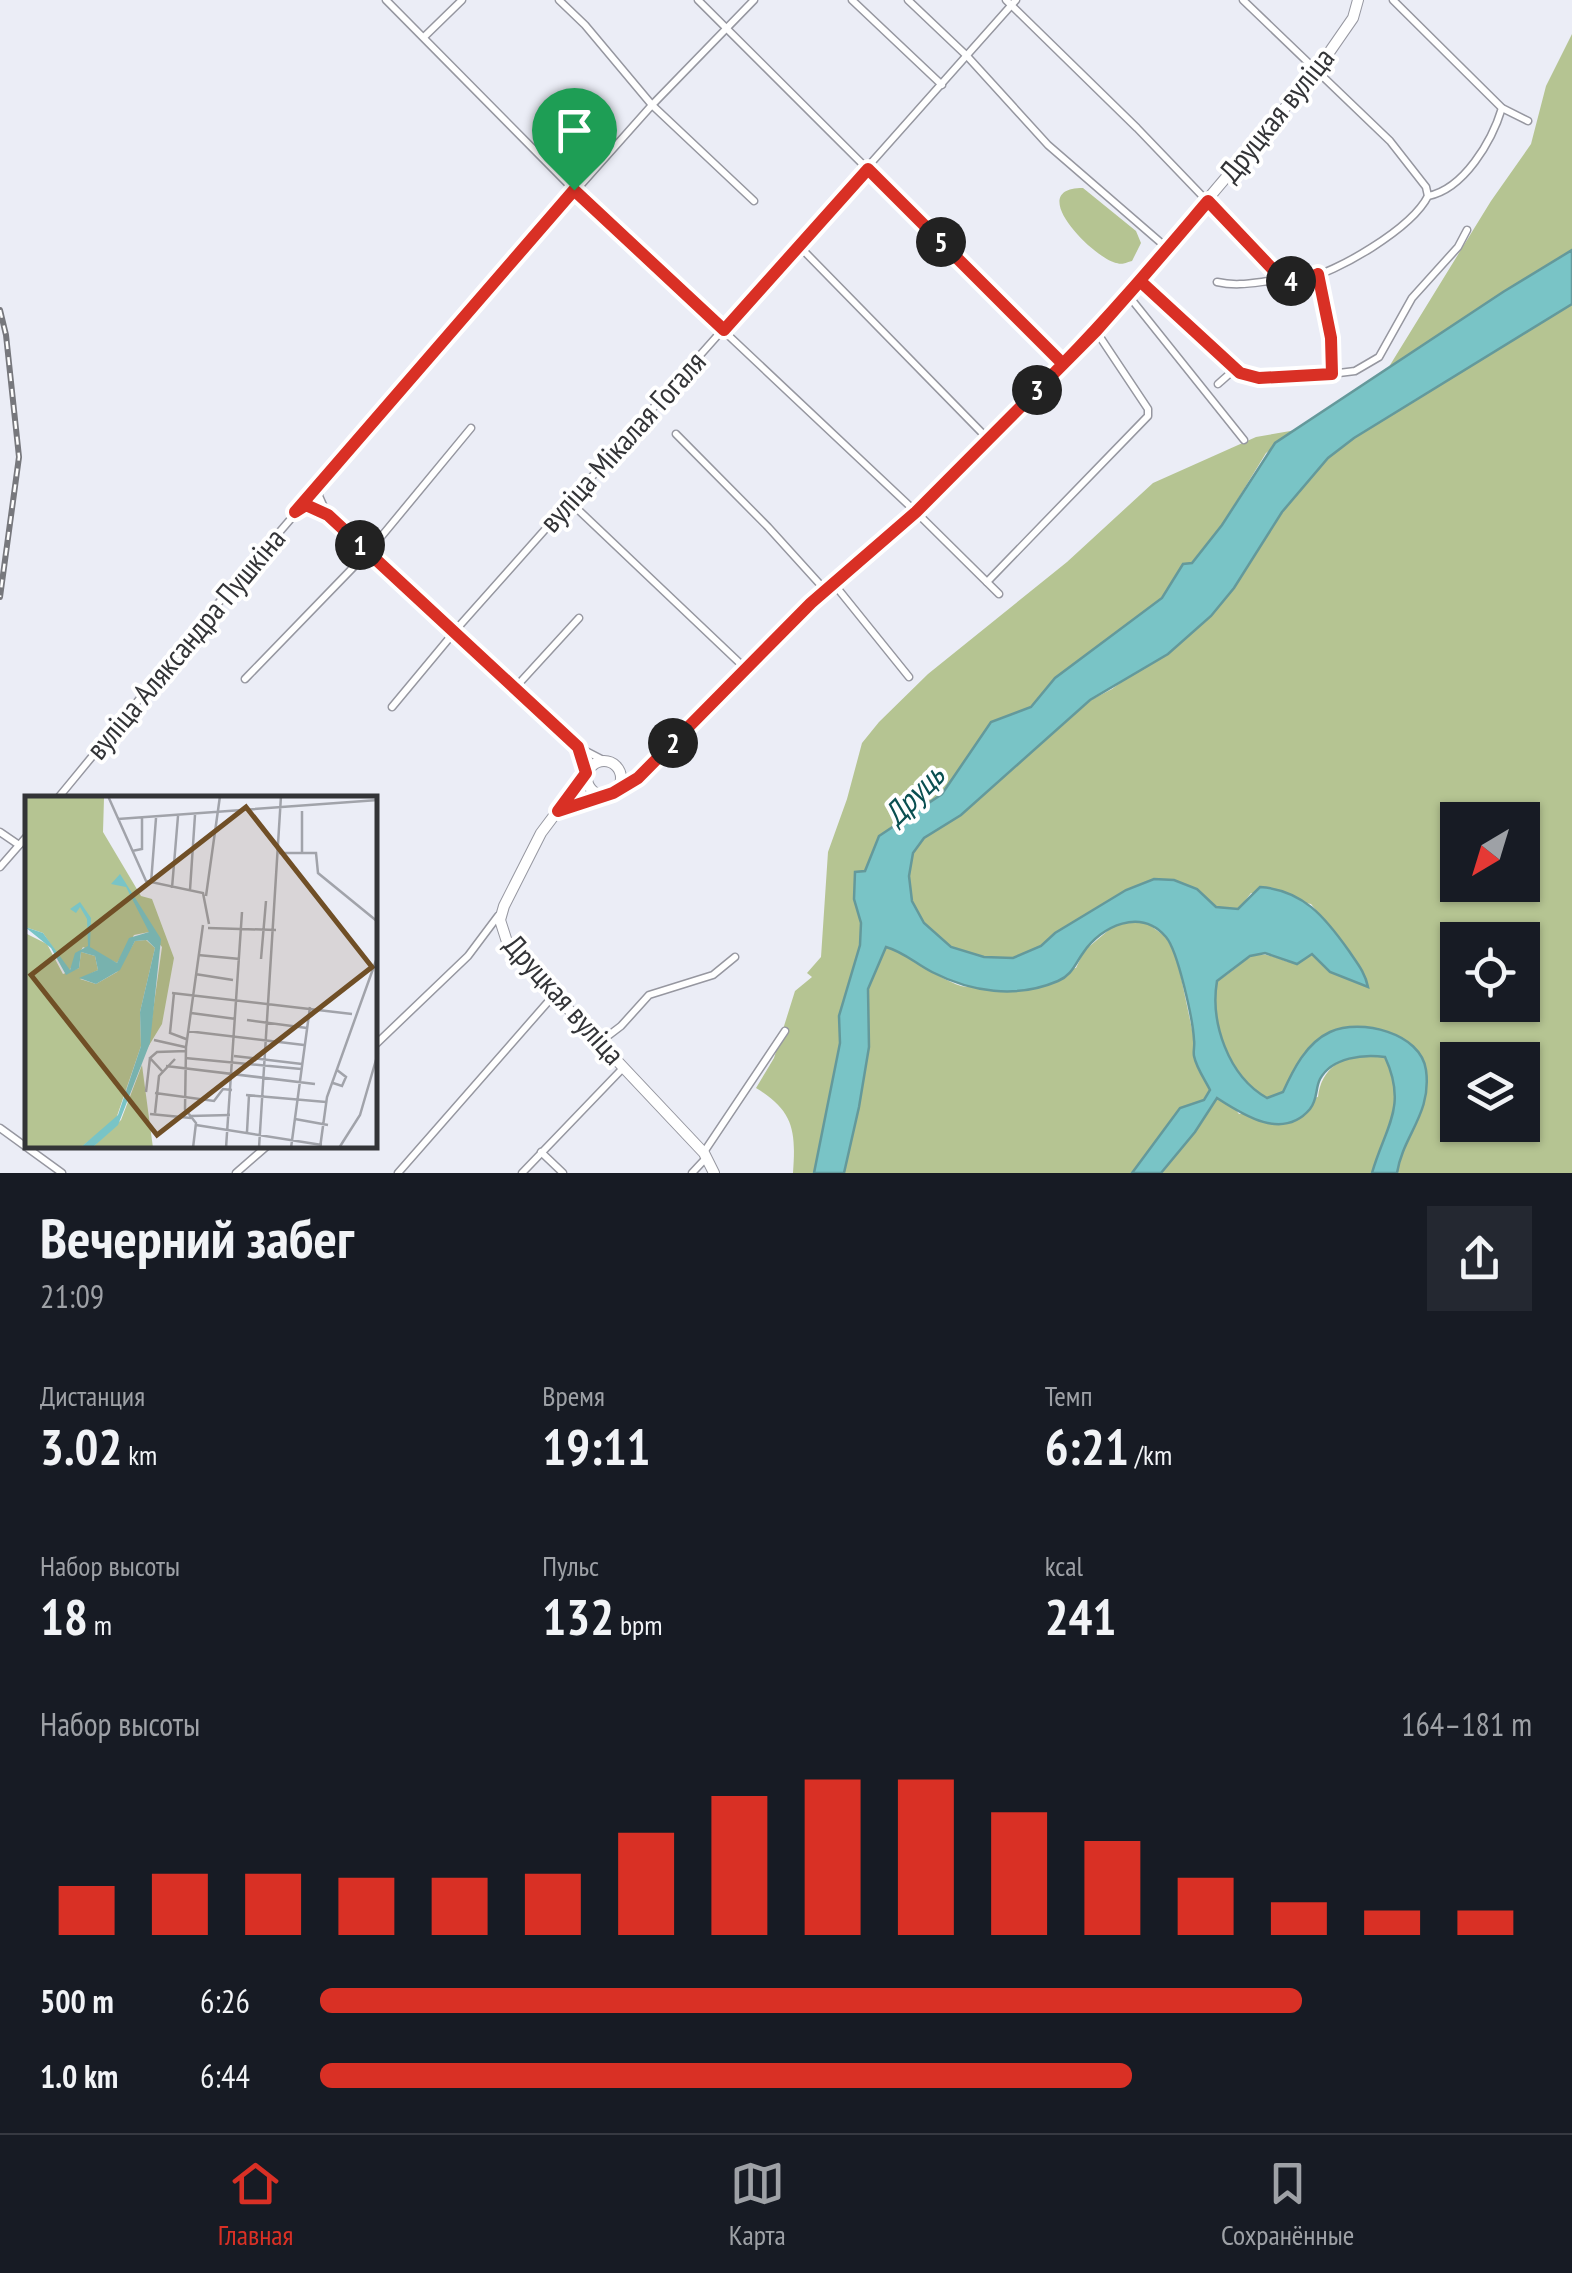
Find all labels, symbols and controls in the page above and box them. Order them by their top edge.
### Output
street label: Друцкая вуліца [1210,39,1342,189]
pin [532,88,617,191]
icon: arrive [547,103,602,158]
pin: 5 [916,217,966,267]
text: 5 [934,223,948,260]
pin: 4 [1266,256,1316,306]
text: 4 [1284,262,1298,299]
street label: вуліца Мікалая Гогаля [530,342,713,540]
pin: 3 [1012,365,1062,415]
text: 3 [1030,371,1044,408]
street label: вуліца Аляксандра Пушкіна [77,519,293,767]
pin: 1 [335,520,385,570]
text: 1 [353,526,367,563]
pin: 2 [648,718,698,768]
text: 2 [666,724,680,761]
water label: Друць [873,754,953,834]
inset map [25,796,378,1148]
north arrow [1440,802,1540,902]
map controls [1440,802,1540,1142]
button: locate [1440,922,1540,1022]
street label: Друцкая вуліца [496,926,634,1072]
button: layers [1440,1042,1540,1142]
text: Вечерний забег [40,1202,354,1273]
button: share [1427,1206,1532,1311]
text: 21:09 [40,1275,104,1317]
text: Дистанция [40,1377,145,1414]
text: Время [542,1377,605,1414]
text: Темп [1045,1377,1093,1414]
text: 3.02 [40,1414,122,1479]
text: 19:11 [542,1414,650,1479]
text: 6:21 [1045,1414,1129,1479]
text: km [122,1436,157,1473]
text: /km [1129,1436,1172,1473]
text: Набор высоты [40,1547,180,1584]
text: Пульс [542,1547,599,1584]
text: kcal [1045,1547,1083,1584]
text: 18 [40,1584,88,1649]
text: 132 [542,1584,614,1649]
text: 241 [1045,1584,1116,1649]
text: m [88,1606,112,1643]
text: bpm [614,1606,663,1643]
text: Набор высоты [40,1703,200,1745]
text: 164–181 m [1401,1703,1532,1745]
text: 500 m [40,1980,114,2022]
text: 6:26 [200,1980,250,2022]
text: 1.0 km [40,2055,118,2097]
text: 6:44 [200,2055,250,2097]
tab: Главная [218,2156,293,2253]
tab: Карта [729,2156,786,2253]
tab: Сохранённые [1221,2156,1354,2253]

